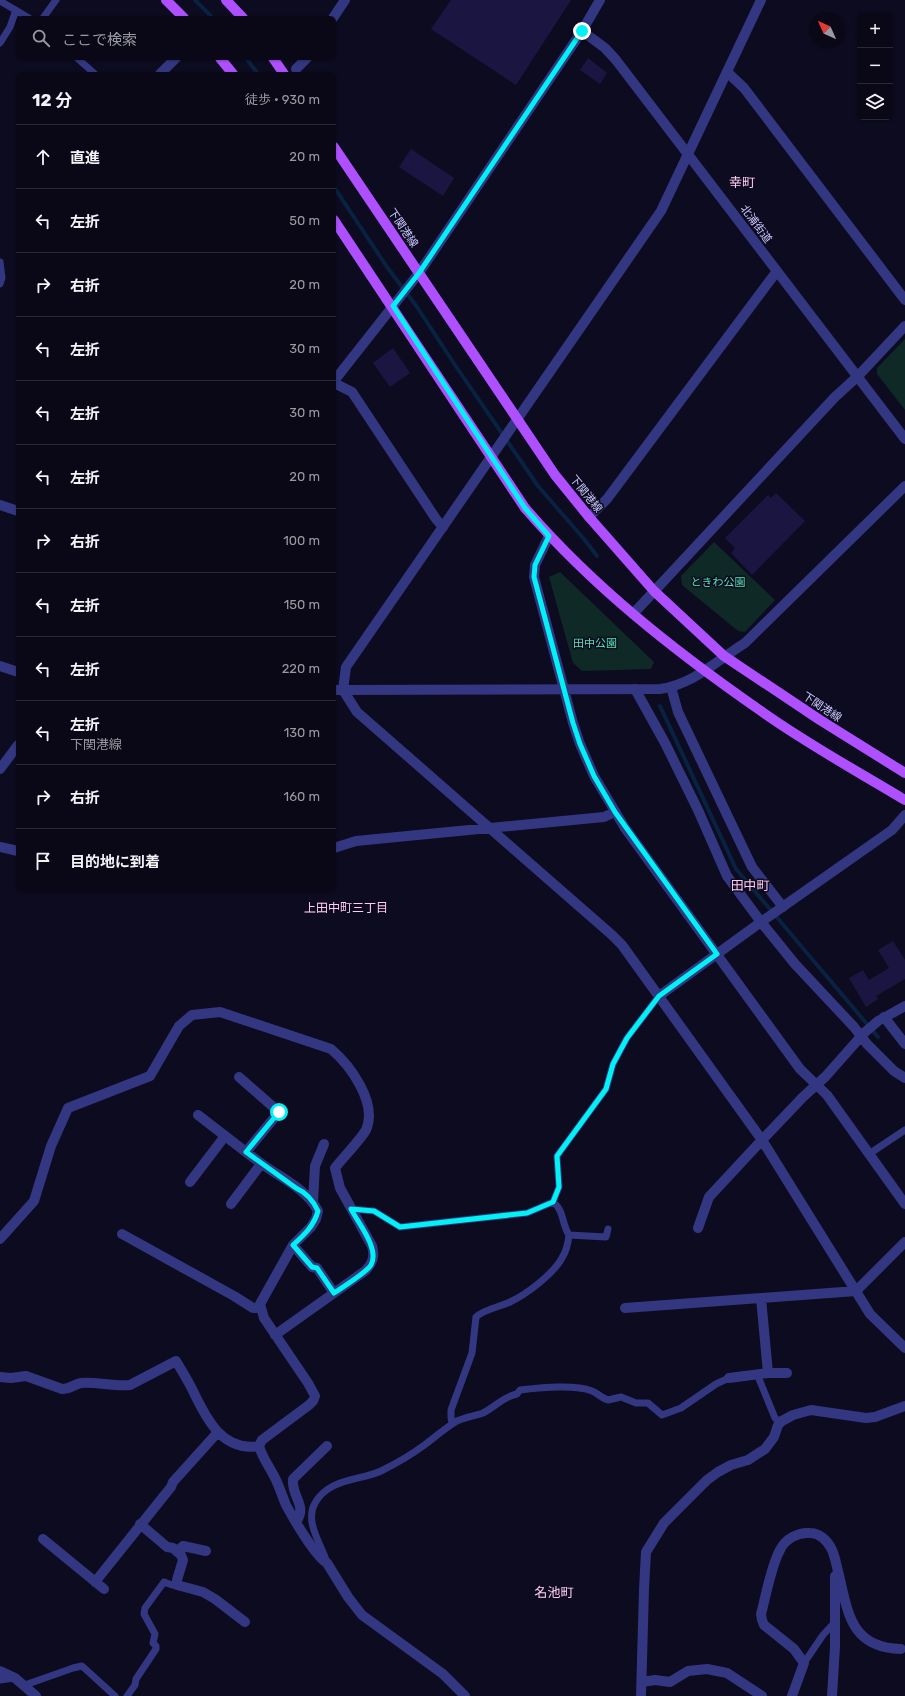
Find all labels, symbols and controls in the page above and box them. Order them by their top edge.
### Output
north arrow [809,12,845,48]
map controls [857,12,893,120]
button: + [857,12,893,48]
search box [16,16,336,60]
route end [573,22,591,40]
icon: search [30,27,52,49]
text: ここで検索 [62,31,137,49]
button: − [857,48,893,84]
button: layers [857,84,893,120]
text: 12 分 [32,90,72,110]
text: 徒歩 · 930 m [245,92,320,107]
icon: ahead [32,146,54,168]
text: 直進 [70,149,100,167]
text: 20 m [289,149,320,164]
district label: 幸町 [729,175,755,190]
street label: 北浦街道 [738,203,774,245]
street label: 下関港線 [385,206,421,250]
icon: left [32,210,54,232]
text: 左折 [70,213,100,231]
text: 50 m [289,213,320,228]
icon: right [32,274,54,296]
text: 右折 [70,277,100,295]
text: 20 m [289,277,320,292]
icon: left [32,338,54,360]
text: 左折 [70,341,100,359]
text: 30 m [289,341,320,356]
icon: left [32,402,54,424]
text: 左折 [70,405,100,423]
text: 30 m [289,405,320,420]
icon: left [32,466,54,488]
text: 左折 [70,469,100,487]
text: 20 m [289,469,320,484]
street label: 下関港線 [567,473,605,515]
icon: right [32,530,54,552]
text: 右折 [70,533,100,551]
text: 100 m [283,533,320,548]
park label: ときわ公園 [691,576,746,589]
icon: left [32,594,54,616]
text: 左折 [70,597,100,615]
text: 150 m [284,597,320,612]
park label: 田中公園 [573,637,617,650]
icon: left [32,658,54,680]
text: 左折 [70,661,100,679]
text: 220 m [282,661,320,676]
street label: 下関港線 [800,690,844,724]
text: 左折 [70,716,100,734]
icon: left [32,722,54,744]
text: 130 m [284,725,320,740]
text: 下関港線 [70,737,122,752]
icon: right [32,786,54,808]
text: 右折 [70,789,100,807]
text: 160 m [284,789,320,804]
icon: arrive [32,850,54,872]
text: 目的地に到着 [70,853,160,871]
district label: 田中町 [730,878,770,893]
district label: 上田中町三丁目 [304,901,388,915]
route start [270,1103,288,1121]
district label: 名池町 [534,1585,574,1600]

